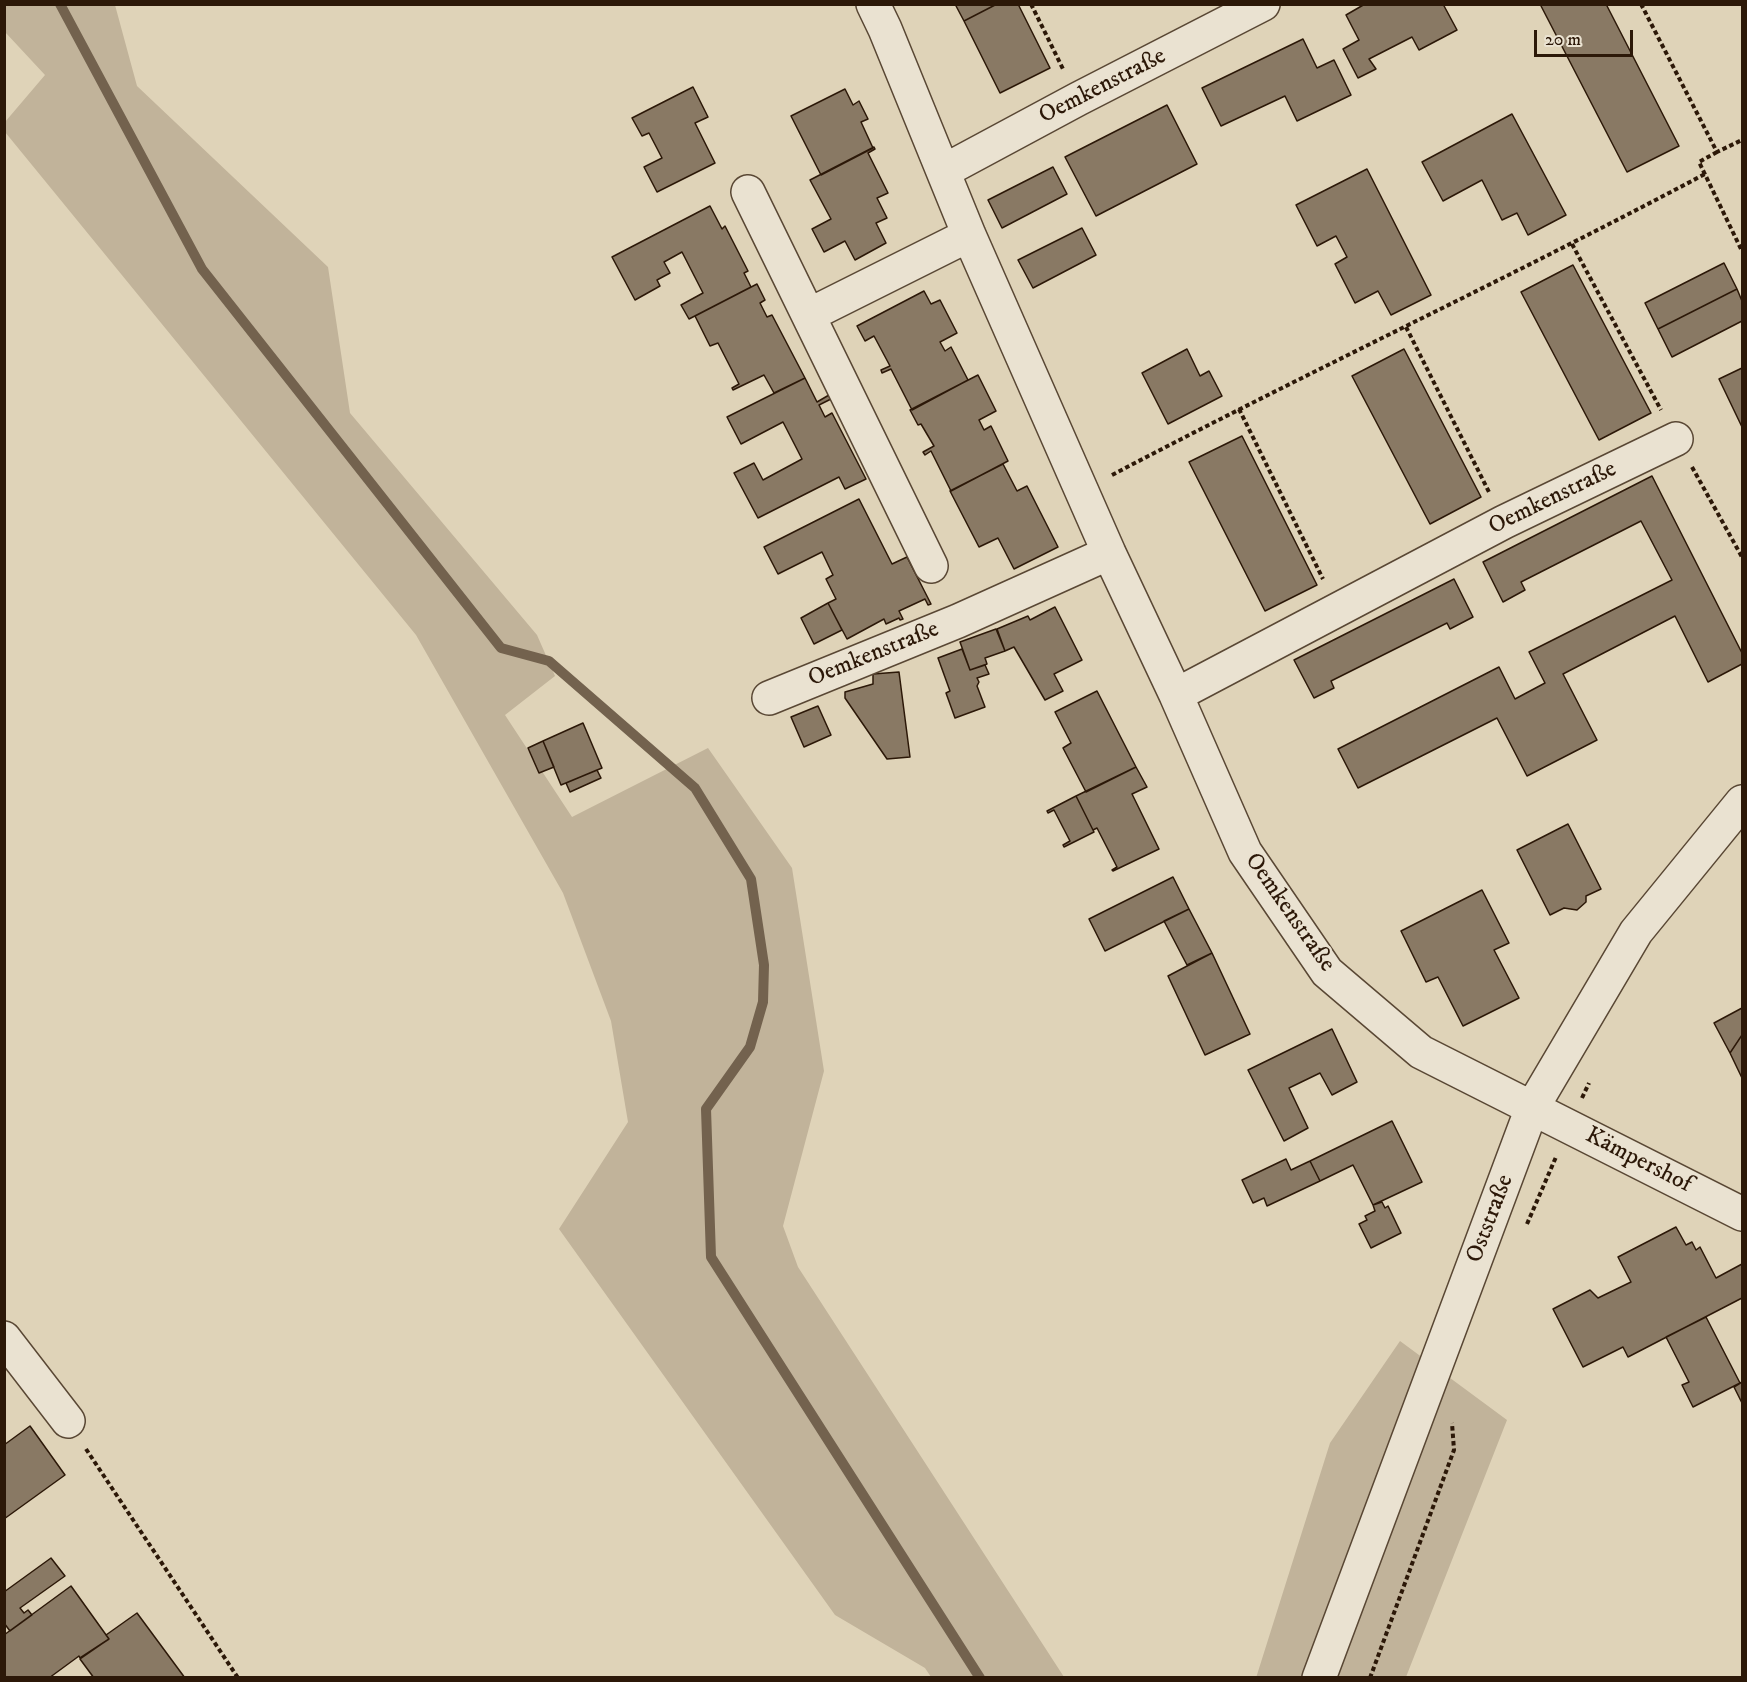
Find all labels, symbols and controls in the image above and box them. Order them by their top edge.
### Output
scale bar [1537,18,1636,56]
text: 20 m [1545,29,1581,51]
street label: Oemkenstraße [1035,43,1171,131]
street label: Oemkenstraße [1484,456,1622,542]
street label: Oemkenstraße [804,616,944,694]
street label: Oemkenstraße [1238,848,1340,978]
street label: Kämpershof [1580,1122,1696,1200]
street label: Oststraße [1461,1171,1521,1267]

